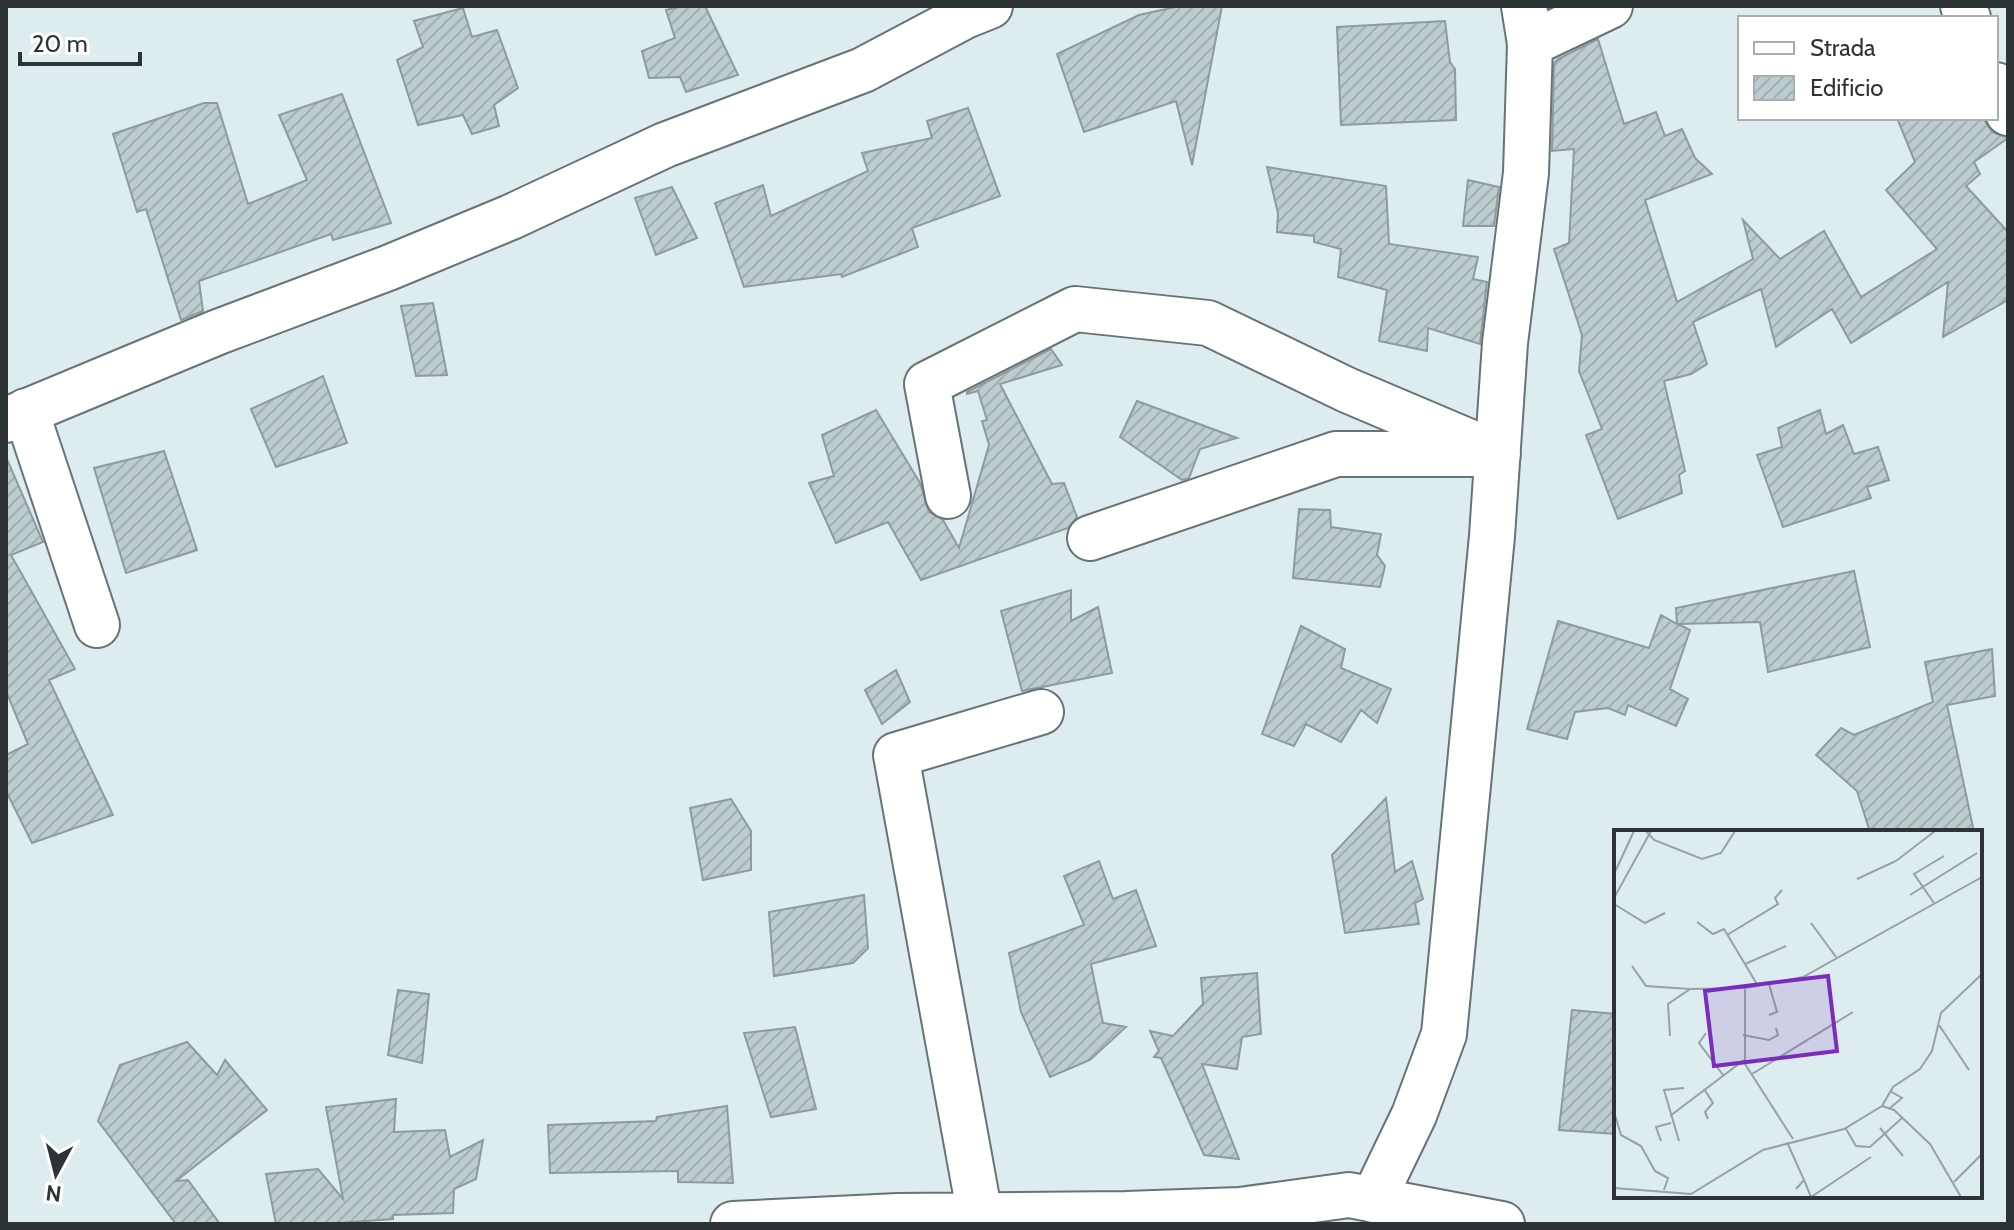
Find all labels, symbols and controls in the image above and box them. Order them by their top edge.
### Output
scale bar [20,16,140,66]
legend [1738,16,1998,120]
text: 20 m [32,29,88,58]
text: Strada [1810,33,1876,62]
text: Edificio [1810,73,1884,102]
inset map [1614,830,1982,1198]
north arrow [16,1134,96,1214]
text: N [44,1179,63,1208]

